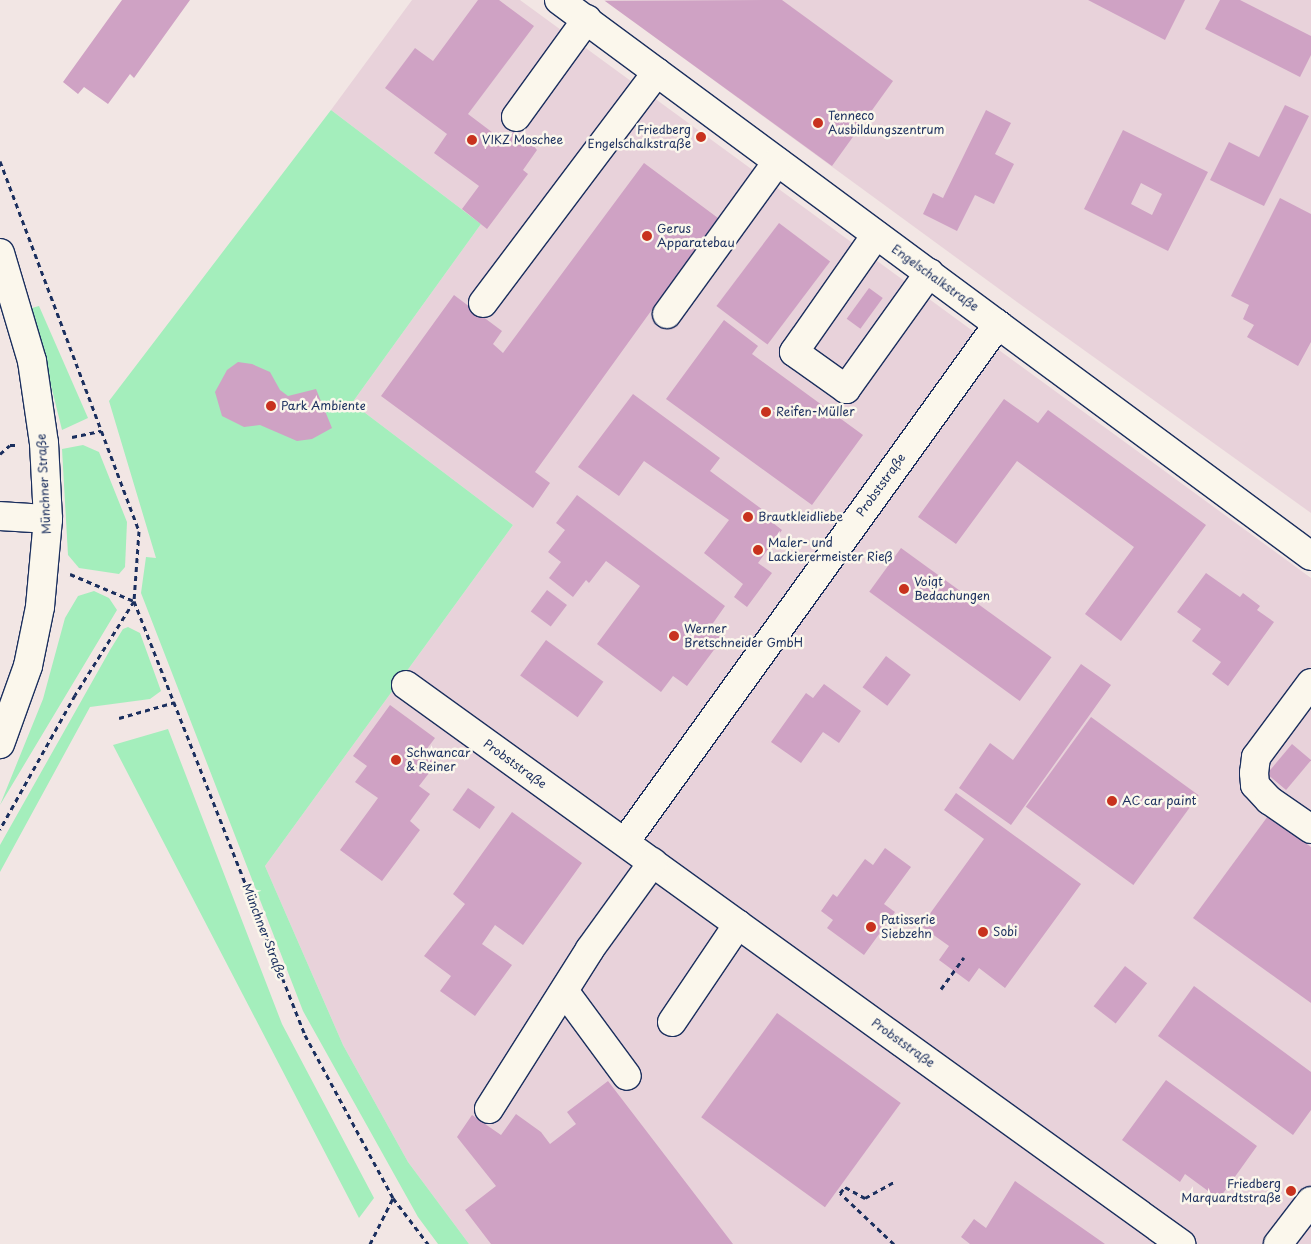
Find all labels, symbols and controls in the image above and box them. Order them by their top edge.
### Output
place label: Tenneco Ausbildungszentrum [828,109,944,137]
marker: Tenneco Ausbildungszentrum [812,117,824,129]
place label: Friedberg Engelschalkstraße [587,123,691,151]
marker: Friedberg Engelschalkstraße [695,131,707,143]
place label: VIKZ Moschee [482,133,564,147]
marker: VIKZ Moschee [466,134,478,146]
place label: Gerus Apparatebau [657,222,735,250]
marker: Gerus Apparatebau [641,230,653,242]
street label: Engelschalkstraße [889,242,981,314]
place label: Park Ambiente [281,399,366,413]
marker: Park Ambiente [265,400,277,412]
place label: Reifen-Müller [776,405,855,419]
marker: Reifen-Müller [760,406,772,418]
street label: Münchner Straße [34,433,54,535]
street label: Probststraße [853,451,909,519]
place label: Brautkleidliebe [758,510,843,524]
marker: Brautkleidliebe [742,511,754,523]
place label: Maler- und Lackierermeister Rieß [768,536,893,564]
marker: Maler- und Lackierermeister Rieß [752,544,764,556]
place label: Voigt Bedachungen [914,575,990,603]
marker: Voigt Bedachungen [898,583,910,595]
place label: Werner Bretschneider GmbH [684,622,803,650]
marker: Werner Bretschneider GmbH [668,630,680,642]
street label: Probststraße [481,736,549,792]
place label: Schwancar & Reiner [406,746,470,774]
marker: Schwancar & Reiner [390,754,402,766]
place label: AC car paint [1122,794,1198,808]
marker: AC car paint [1106,795,1118,807]
street label: Münchner Straße [239,881,289,981]
place label: Patisserie Siebzehn [881,913,935,941]
marker: Patisserie Siebzehn [865,921,877,933]
place label: Sobi [993,925,1017,939]
marker: Sobi [977,926,989,938]
street label: Probststraße [869,1015,937,1071]
place label: Friedberg Marquardtstraße [1181,1177,1281,1205]
marker: Friedberg Marquardtstraße [1285,1185,1297,1197]

